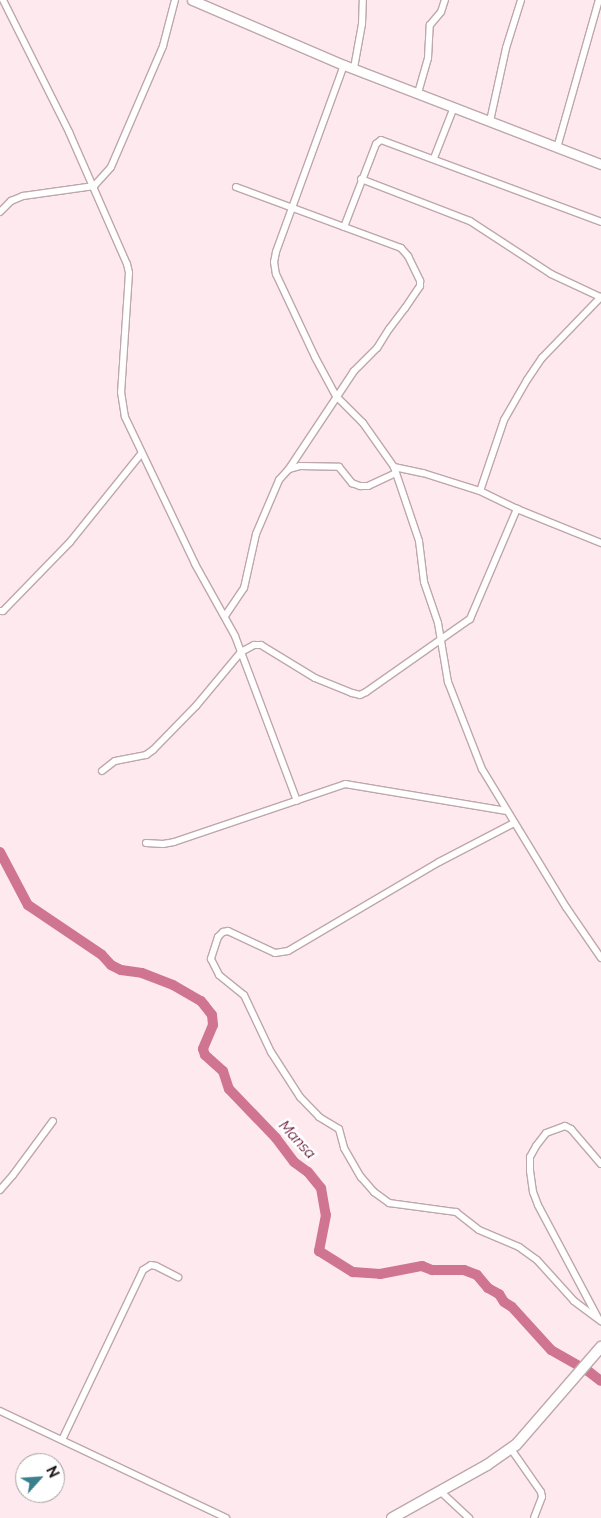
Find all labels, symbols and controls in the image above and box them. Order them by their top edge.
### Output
water label: Mansa [275,1117,319,1163]
north arrow [15,1453,65,1503]
text: N [43,1464,62,1480]

